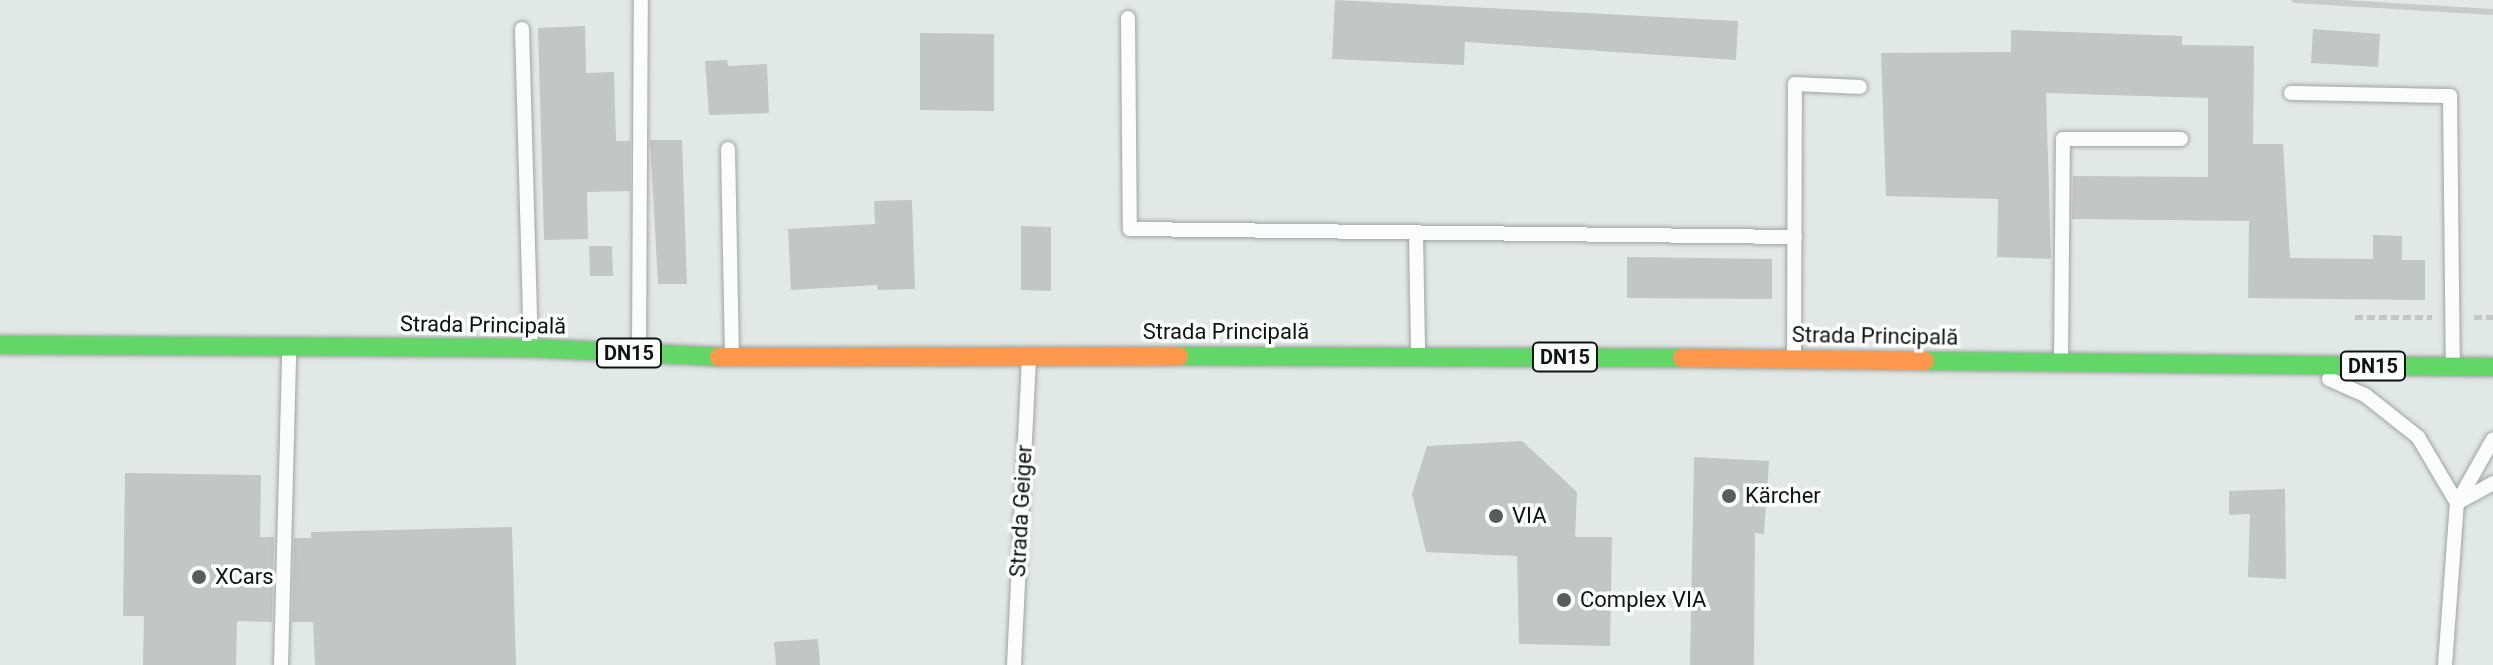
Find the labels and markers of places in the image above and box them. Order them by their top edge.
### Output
place label: Kärcher [1745,483,1821,509]
marker: Kärcher [1720,487,1738,505]
place label: VIA [1512,503,1547,529]
marker: VIA [1487,507,1505,525]
place label: XCars [215,564,274,590]
marker: XCars [190,568,208,586]
place label: Complex VIA [1580,587,1706,613]
marker: Complex VIA [1555,591,1573,609]

